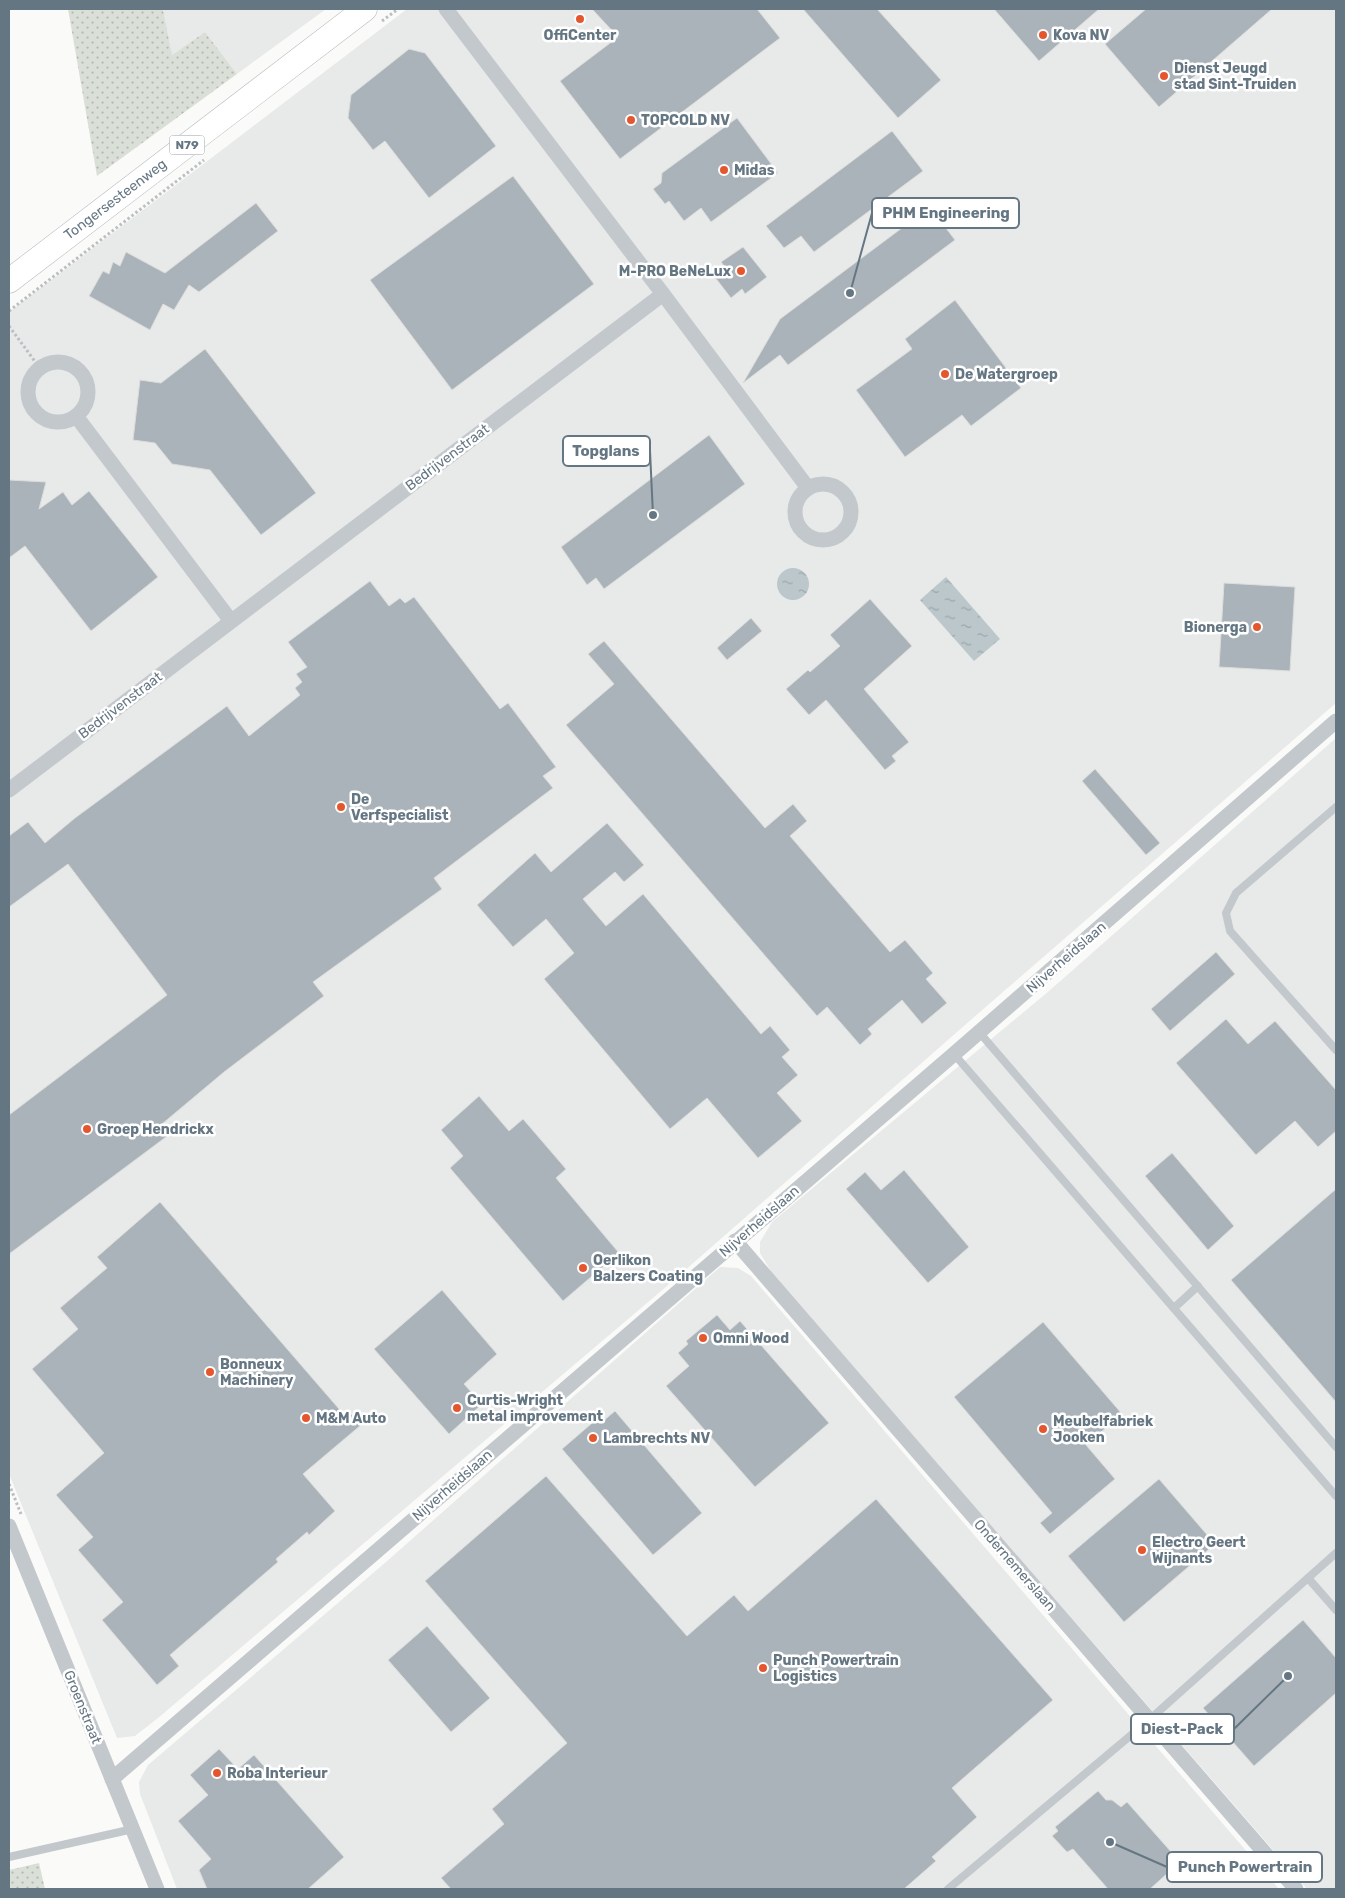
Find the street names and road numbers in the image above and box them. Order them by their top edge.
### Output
road number: N79 [170,136,204,154]
street label: Tongersesteenweg [61,155,170,243]
street label: Bedrijvenstraat [402,420,493,494]
street label: Bedrijvenstraat [75,668,166,742]
street label: Nijverheidslaan [1023,918,1110,997]
street label: Nijverheidslaan [716,1182,803,1261]
street label: Nijverheidslaan [409,1446,496,1525]
street label: Ondernemerslaan [970,1516,1059,1615]
street label: Groenstraat [60,1668,105,1747]

